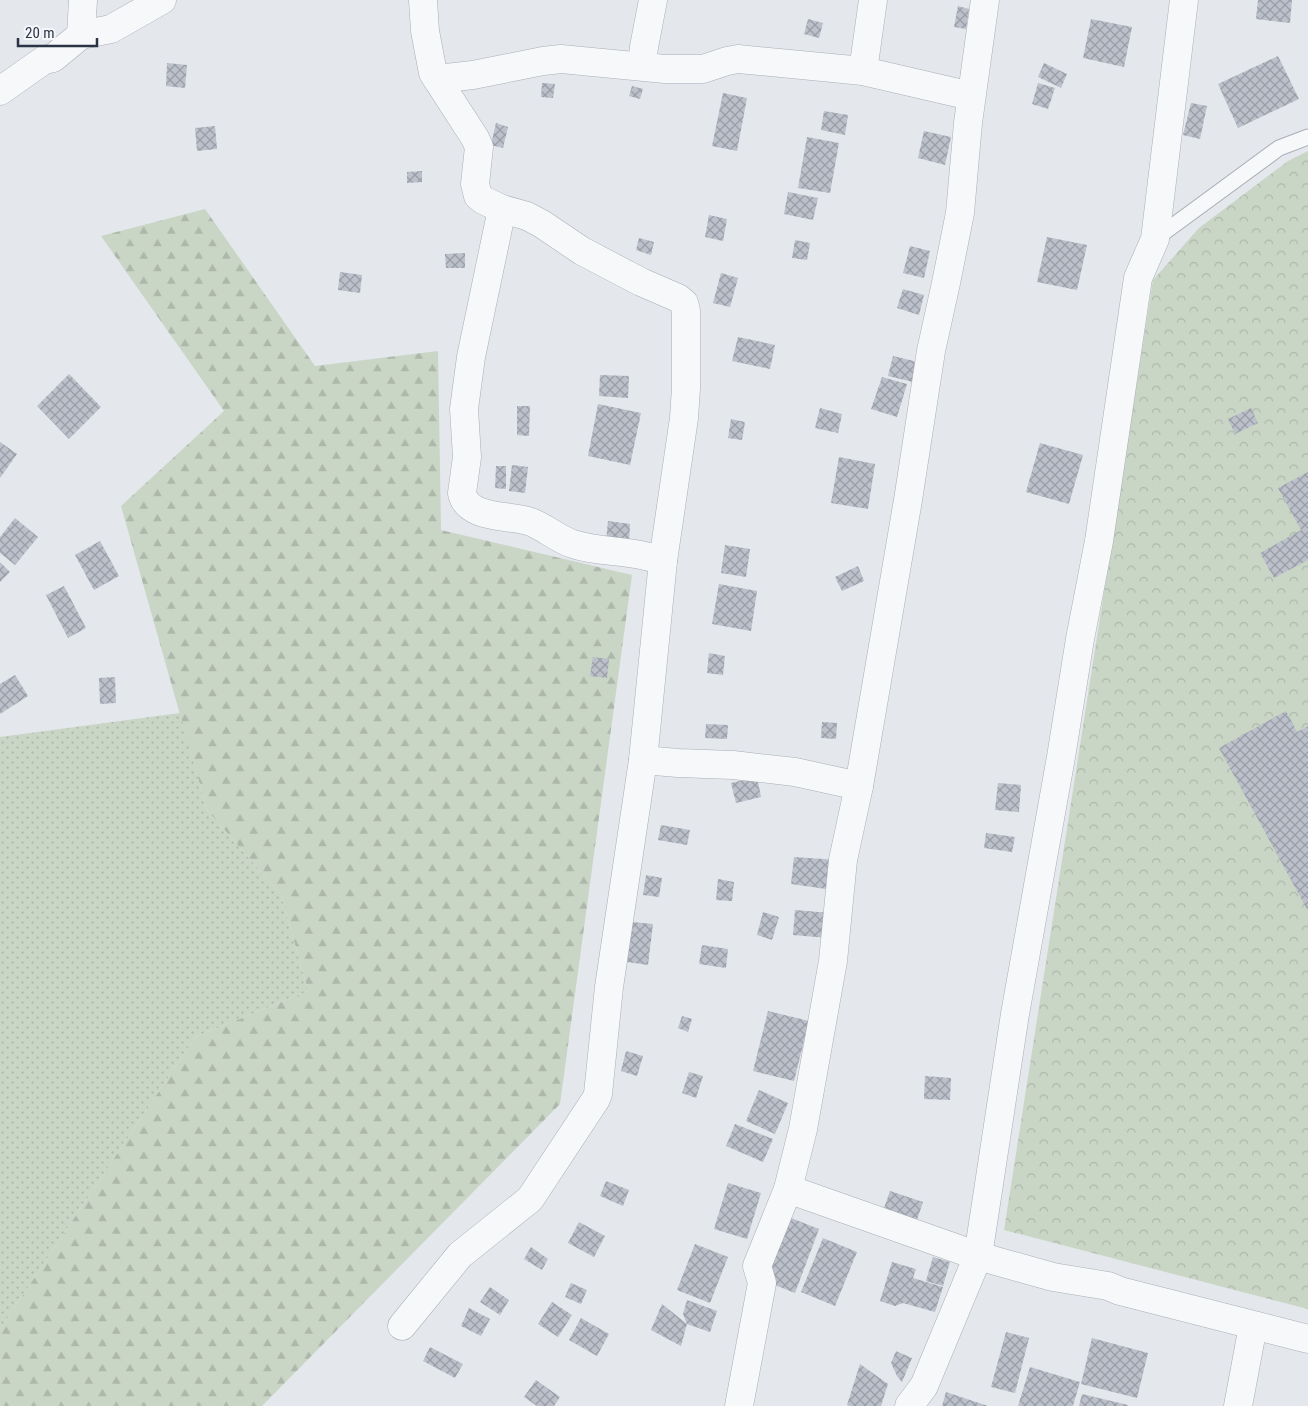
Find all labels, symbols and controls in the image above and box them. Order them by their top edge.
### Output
scale bar [18,15,96,47]
text: 20 m [25,24,55,42]

